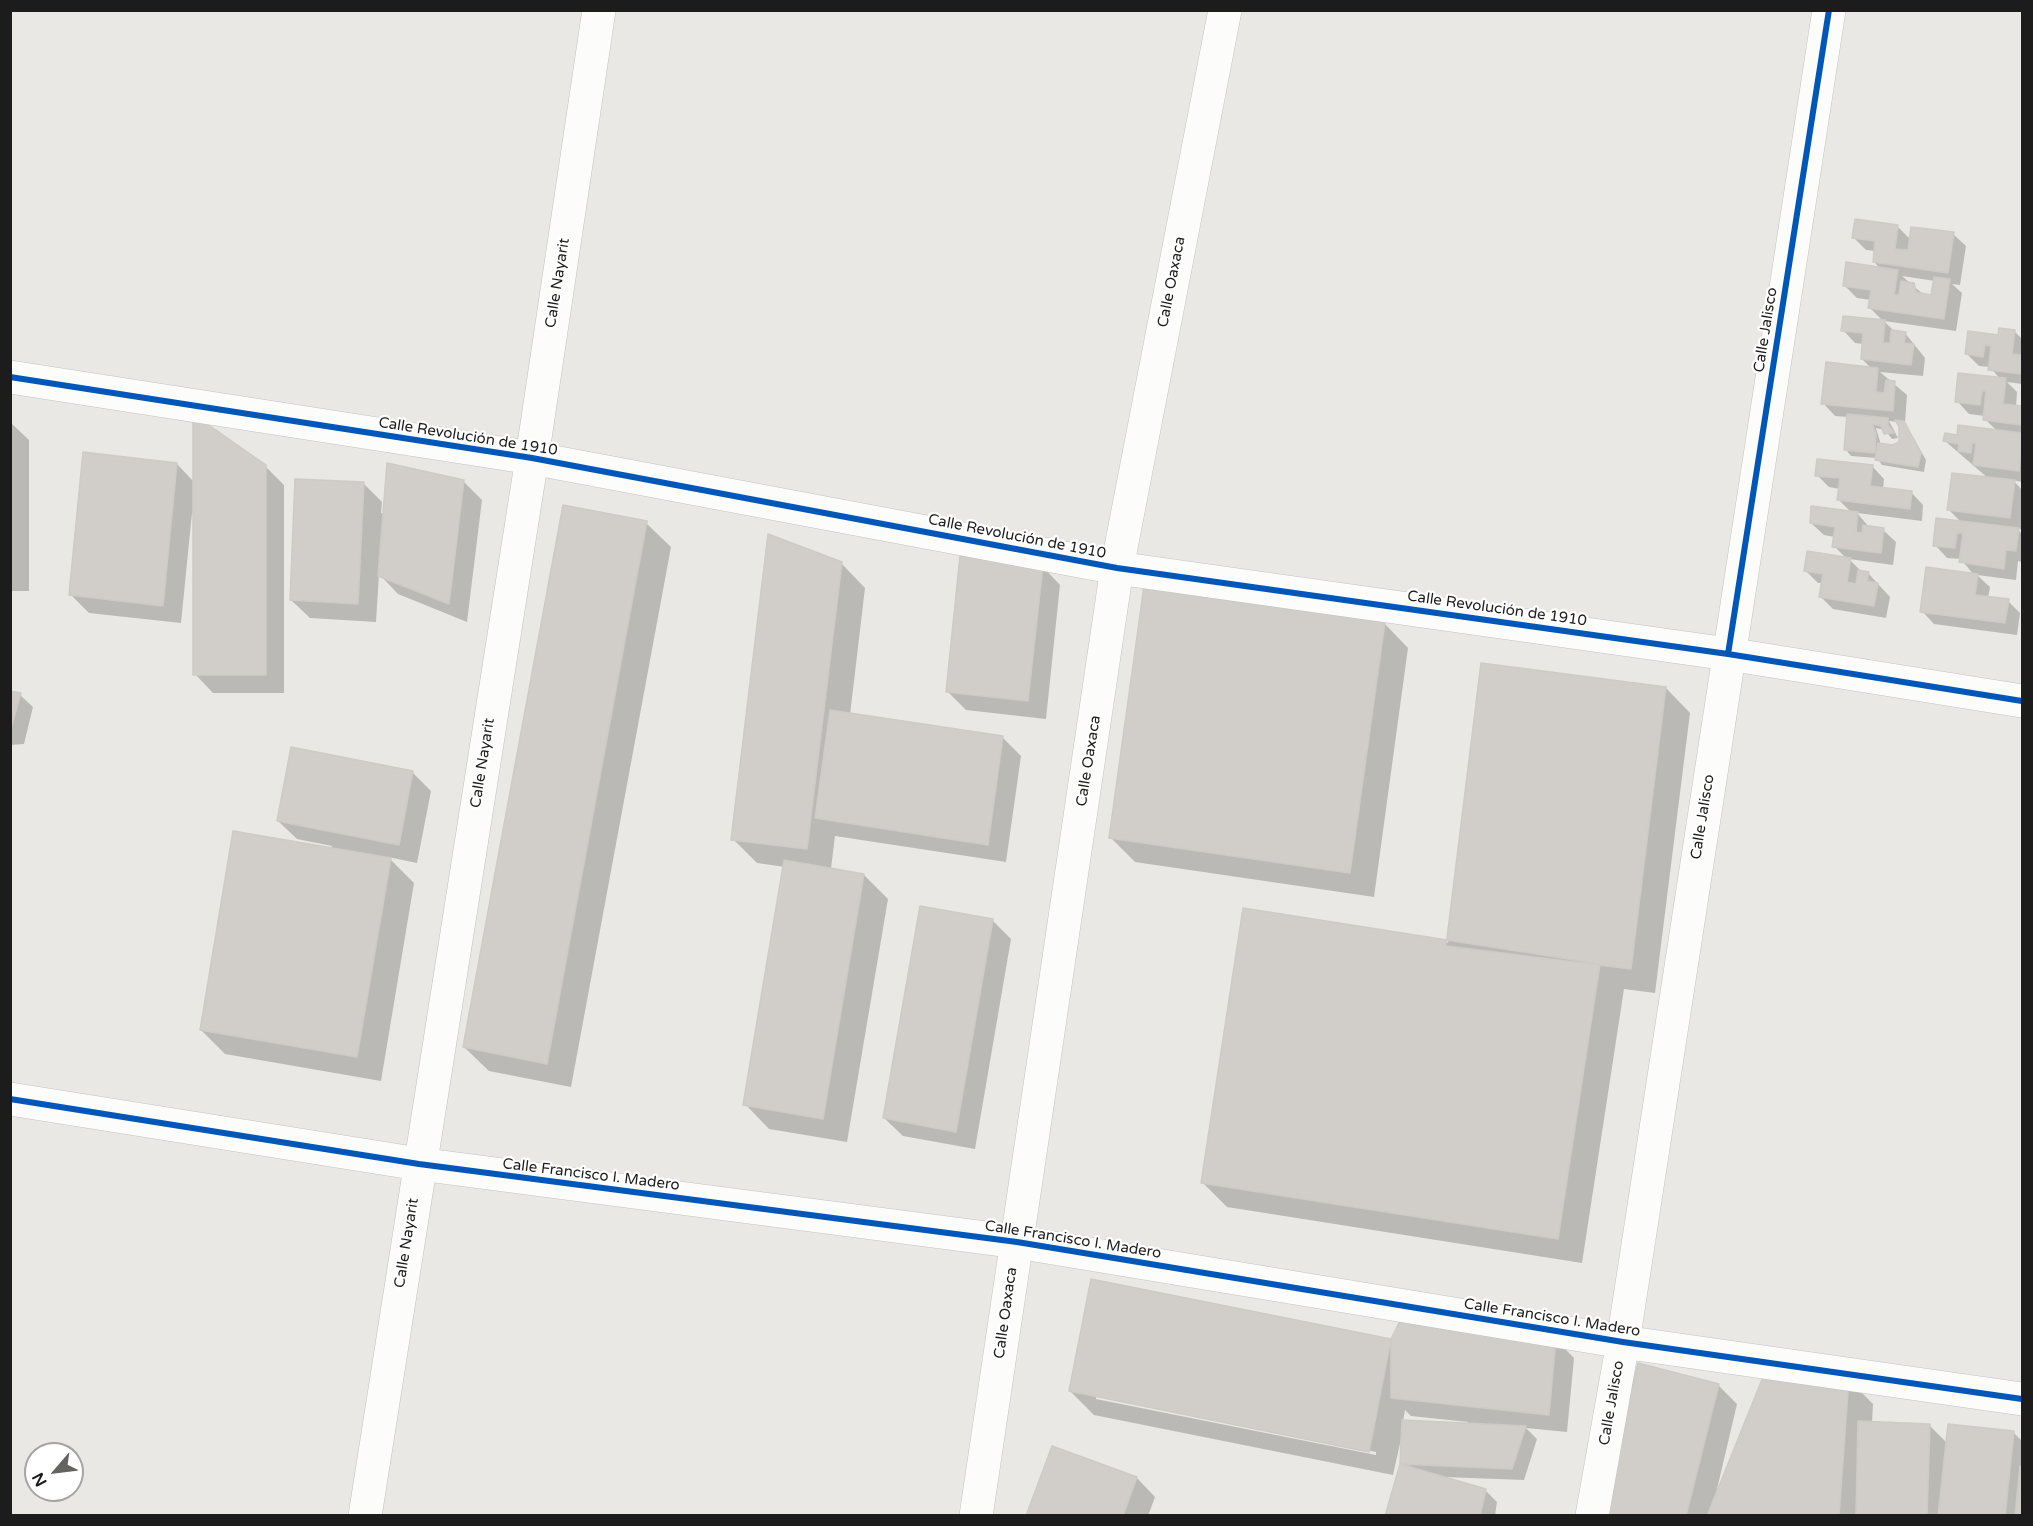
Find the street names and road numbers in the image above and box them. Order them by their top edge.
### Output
street label: Calle Oaxaca [1154,235,1190,329]
street label: Calle Nayarit [542,237,574,329]
street label: Calle Jalisco [1750,286,1782,374]
street label: Calle Revolución de 1910 [377,414,559,460]
street label: Calle Revolución de 1910 [926,511,1108,563]
street label: Calle Revolución de 1910 [1406,587,1588,631]
street label: Calle Oaxaca [1073,714,1105,808]
street label: Calle Nayarit [467,717,499,809]
street label: Calle Jalisco [1687,773,1719,861]
street label: Calle Francisco I. Madero [501,1155,681,1195]
street label: Calle Nayarit [391,1197,423,1289]
street label: Calle Francisco I. Madero [984,1217,1162,1263]
street label: Calle Oaxaca [991,1266,1021,1360]
street label: Calle Francisco I. Madero [1463,1295,1641,1341]
street label: Calle Jalisco [1596,1359,1628,1447]

